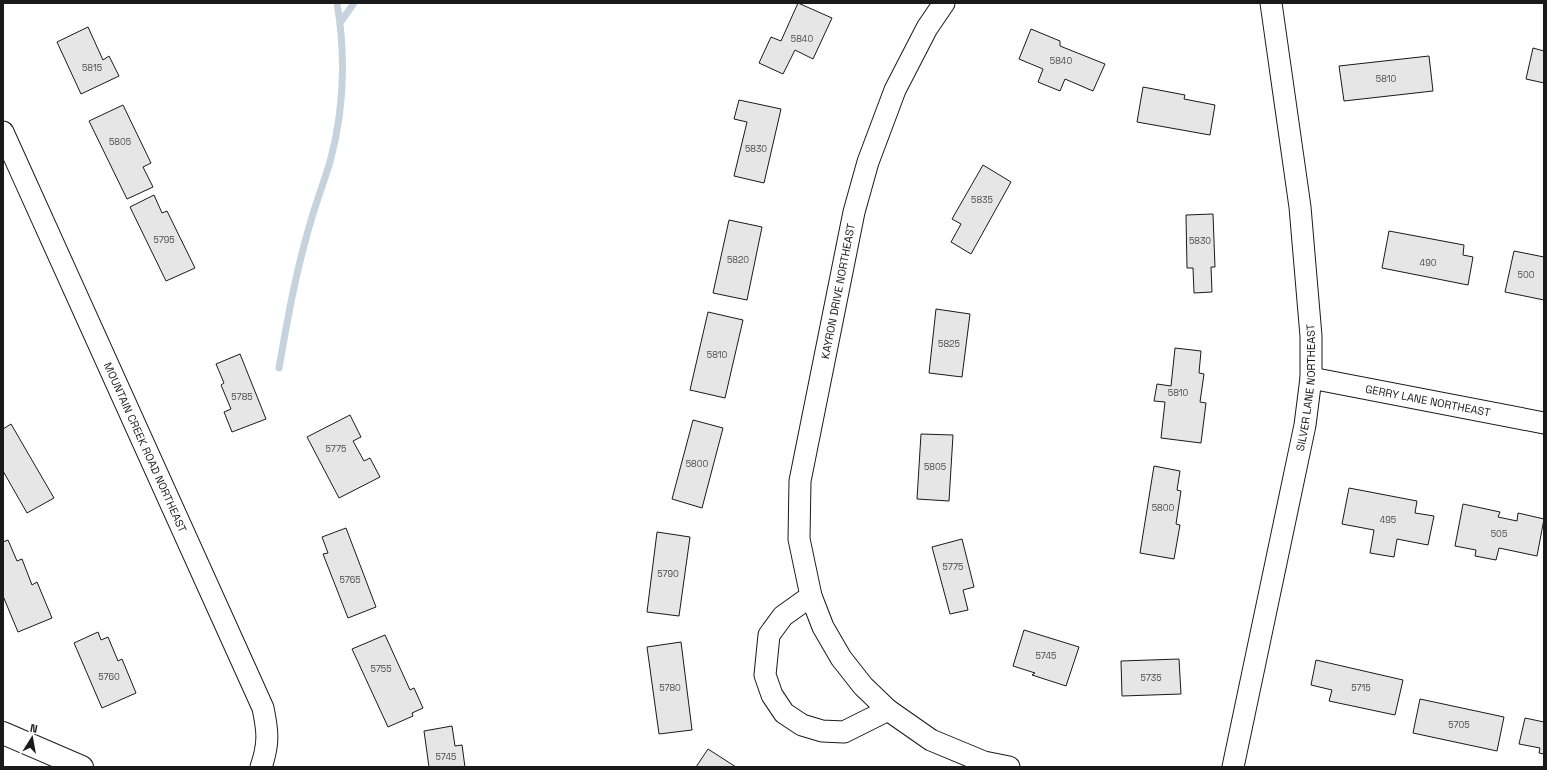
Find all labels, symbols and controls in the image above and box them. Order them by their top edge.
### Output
house number: 5840 [791,33,813,45]
house number: 5840 [1050,55,1072,67]
house number: 5815 [82,62,102,74]
house number: 5810 [1376,73,1396,85]
house number: 5805 [109,136,131,148]
house number: 5830 [745,143,767,155]
house number: 5835 [971,194,993,206]
street label: KAYRON DRIVE NORTHEAST [818,221,858,360]
house number: 5795 [153,234,175,246]
house number: 5830 [1189,235,1211,247]
house number: 5820 [727,254,749,266]
house number: 490 [1420,257,1437,269]
house number: 500 [1518,269,1535,281]
street label: SILVER LANE NORTHEAST [1293,323,1318,452]
house number: 5825 [938,338,960,350]
house number: 5810 [707,349,727,361]
street label: MOUNTAIN CREEK ROAD NORTHEAST [101,360,190,535]
street label: GERRY LANE NORTHEAST [1364,382,1492,420]
house number: 5810 [1168,387,1188,399]
house number: 5785 [231,391,253,403]
house number: 5775 [326,443,346,455]
house number: 5800 [686,458,708,470]
house number: 5805 [924,461,946,473]
house number: 5800 [1152,502,1174,514]
house number: 495 [1380,514,1396,526]
house number: 505 [1491,528,1507,540]
house number: 5775 [943,561,963,573]
house number: 5790 [657,568,679,580]
house number: 5765 [339,574,361,586]
house number: 5745 [1036,650,1056,662]
house number: 5755 [370,663,392,675]
house number: 5760 [98,671,120,683]
house number: 5735 [1140,672,1162,684]
house number: 5780 [659,682,681,694]
house number: 5715 [1351,682,1371,694]
north arrow [12,718,52,758]
house number: 5705 [1448,719,1470,731]
text: N [29,721,39,736]
house number: 5745 [436,751,456,763]

